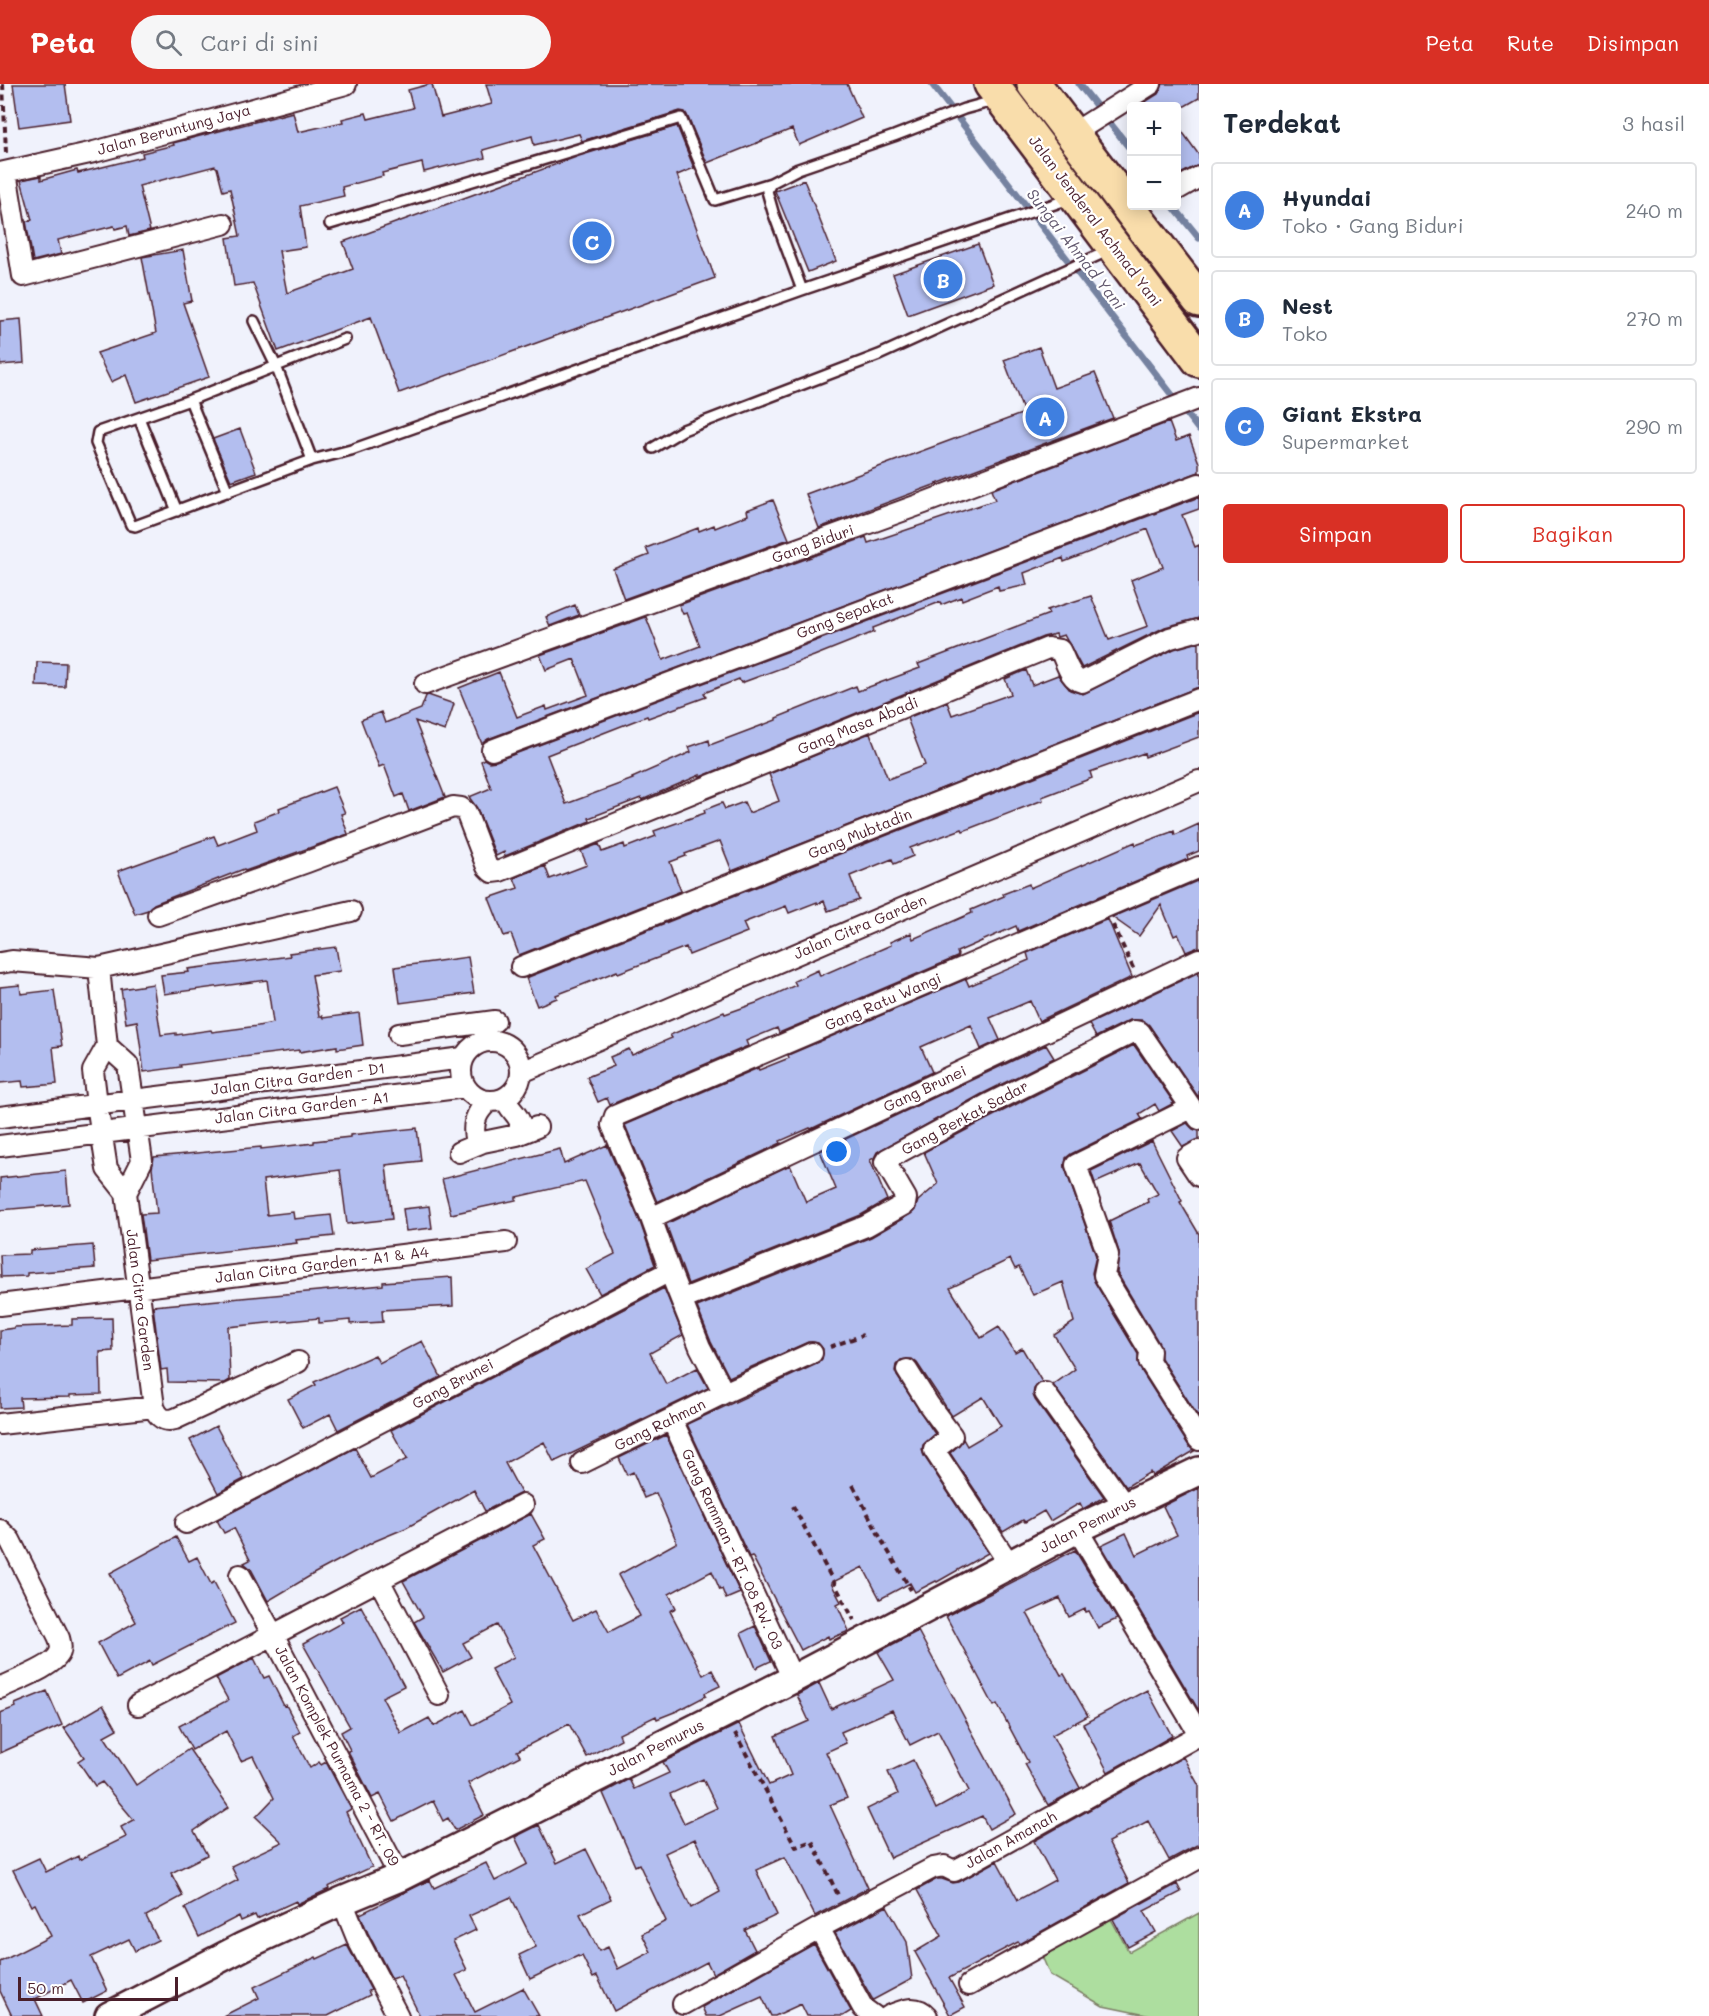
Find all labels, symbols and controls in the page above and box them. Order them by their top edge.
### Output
search box [131,15,551,69]
text: Peta [30,24,95,60]
icon: search [152,26,185,59]
text: Cari di sini [200,28,319,57]
text: Peta [1426,29,1474,56]
text: Rute [1507,29,1554,56]
text: Disimpan [1587,29,1679,56]
street label: Jalan Beruntung Jaya [95,99,253,159]
map controls [1127,102,1181,210]
button: + [1127,102,1181,156]
text: Terdekat [1223,106,1341,140]
text: 3 hasil [1622,110,1685,136]
street label: Jalan Jenderal Achmad Yani [1025,131,1167,310]
button: − [1127,156,1181,210]
text: Hyundai [1282,183,1372,212]
water label: Sungai Ahmad Yani [1023,184,1130,314]
text: A [1238,197,1251,223]
text: 240 m [1625,197,1683,223]
text: Toko · Gang Biduri [1282,212,1464,238]
pin: C [572,218,612,264]
pin: B [924,256,962,302]
text: Nest [1282,291,1333,320]
text: B [1238,305,1251,331]
text: 270 m [1626,305,1683,331]
text: Toko [1282,320,1327,346]
pin: A [1026,394,1064,440]
text: Giant Ekstra [1282,399,1422,428]
text: C [1237,413,1252,439]
text: 290 m [1625,413,1683,439]
text: Supermarket [1282,428,1409,454]
button: Simpan [1223,504,1448,563]
button: Bagikan [1460,504,1685,563]
street label: Gang Biduri [769,519,856,567]
street label: Gang Sepakat [793,587,896,643]
street label: Gang Masa Abadi [794,692,921,758]
street label: Gang Mubtadin [805,803,915,863]
street label: Jalan Citra Garden [790,889,929,963]
street label: Gang Ratu Wangi [821,967,944,1035]
street label: Jalan Citra Garden - D1 [210,1057,386,1099]
street label: Gang Brunei [880,1060,969,1116]
street label: Gang Berkat Sadar [897,1075,1032,1159]
street label: Jalan Citra Garden - A1 [214,1086,390,1128]
your location [822,1137,851,1166]
street label: Jalan Citra Garden [122,1228,160,1372]
street label: Jalan Citra Garden - A1 & A4 [214,1241,430,1287]
street label: Gang Brunei [408,1353,497,1413]
street label: Gang Rahman [611,1393,709,1455]
street label: Gang Ramman - RT. 08 RW. 03 [678,1445,788,1652]
street label: Jalan Pemurus [1036,1491,1139,1557]
street label: Jalan Komplek Purnama 2 - RT. 09 [271,1642,405,1869]
street label: Jalan Pemurus [604,1714,707,1780]
street label: Jalan Amanah [961,1806,1060,1873]
scale bar [18,1974,178,2002]
text: 50 m [27,1977,64,1998]

